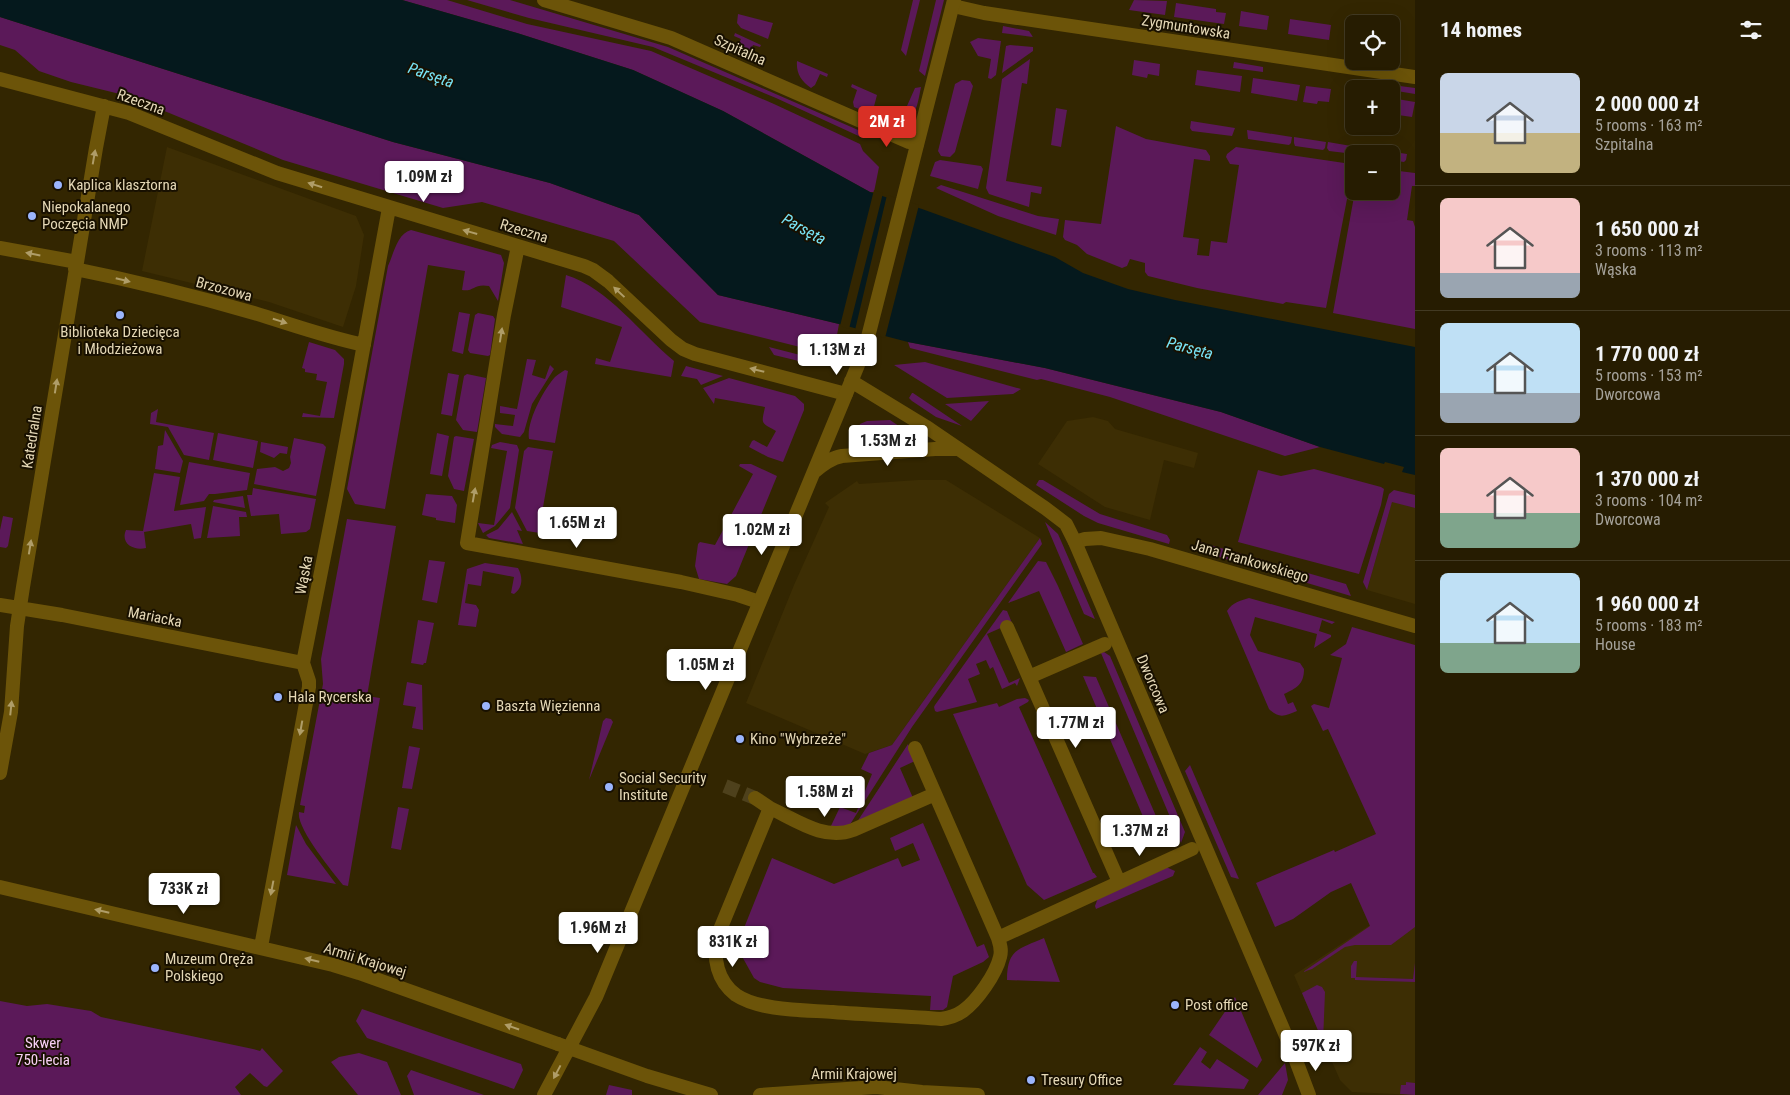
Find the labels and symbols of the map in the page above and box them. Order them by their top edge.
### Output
street label: Zygmuntowska [1140,11,1232,43]
street label: Szpitalna [711,31,769,69]
water label: Parsęta [406,58,456,92]
street label: Rzeczna [115,85,167,119]
pin: 2M zł [852,106,922,148]
one-way arrow [91,148,99,164]
pin: 1.09M zł [372,160,476,203]
place label: Kaplica klasztorna [68,176,177,194]
marker: Kaplica klasztorna [52,179,64,191]
one-way arrow [307,181,322,189]
place label: Niepokalanego Poczęcia NMP [42,198,131,233]
water label: Parsęta [779,209,829,249]
marker: Niepokalanego Poczęcia NMP [26,210,38,222]
street label: Rzeczna [498,215,550,247]
one-way arrow [463,228,478,236]
one-way arrow [25,250,40,258]
street label: Brzozowa [194,273,254,305]
one-way arrow [116,276,131,284]
one-way arrow [614,286,626,298]
marker: Biblioteka Dziecięca i Młodzieżowa [114,309,126,321]
one-way arrow [273,318,288,326]
place label: Biblioteka Dziecięca i Młodzieżowa [60,323,180,358]
one-way arrow [497,327,505,343]
water label: Parsęta [1165,333,1215,363]
pin: 1.13M zł [785,334,889,376]
one-way arrow [749,366,764,374]
one-way arrow [53,378,61,394]
street label: Katedralna [18,404,46,470]
pin: 1.53M zł [836,424,940,467]
one-way arrow [471,487,479,503]
pin: 1.65M zł [525,506,629,549]
pin: 1.02M zł [710,514,814,556]
street label: Jana Frankowskiego [1189,536,1311,586]
one-way arrow [26,538,34,554]
street label: Wąska [291,554,317,596]
street label: Mariacka [126,603,184,631]
pin: 1.05M zł [654,648,758,691]
street label: Dworcowa [1133,652,1173,716]
place label: Hala Rycerska [288,688,372,706]
marker: Hala Rycerska [272,691,284,703]
place label: Baszta Więzienna [496,697,601,715]
one-way arrow [7,700,15,716]
marker: Baszta Więzienna [480,700,492,712]
pin: 1.77M zł [1024,706,1128,749]
one-way arrow [297,720,305,736]
place label: Kino "Wybrzeże" [750,730,846,748]
marker: Kino "Wybrzeże" [734,733,746,745]
place label: Social Security Institute [619,769,706,804]
pin: 1.58M zł [773,776,877,818]
marker: Social Security Institute [603,781,615,793]
pin: 1.37M zł [1088,814,1192,857]
pin: 733K zł [138,872,230,915]
one-way arrow [268,880,276,895]
one-way arrow [95,907,110,915]
pin: 1.96M zł [546,912,650,954]
pin: 831K zł [687,926,779,968]
street label: Armii Krajowej [321,939,409,981]
place label: Muzeum Oręża Polskiego [165,950,253,985]
one-way arrow [304,956,319,964]
marker: Muzeum Oręża Polskiego [149,962,161,974]
place label: Post office [1185,996,1248,1014]
marker: Post office [1169,999,1181,1011]
one-way arrow [504,1022,519,1030]
pin: 597K zł [1270,1030,1362,1072]
park label: Skwer 750-lecia [16,1034,70,1069]
one-way arrow [553,1064,561,1079]
street label: Armii Krajowej [811,1065,897,1083]
place label: Tresury Office [1041,1071,1122,1089]
marker: Tresury Office [1025,1074,1037,1086]

